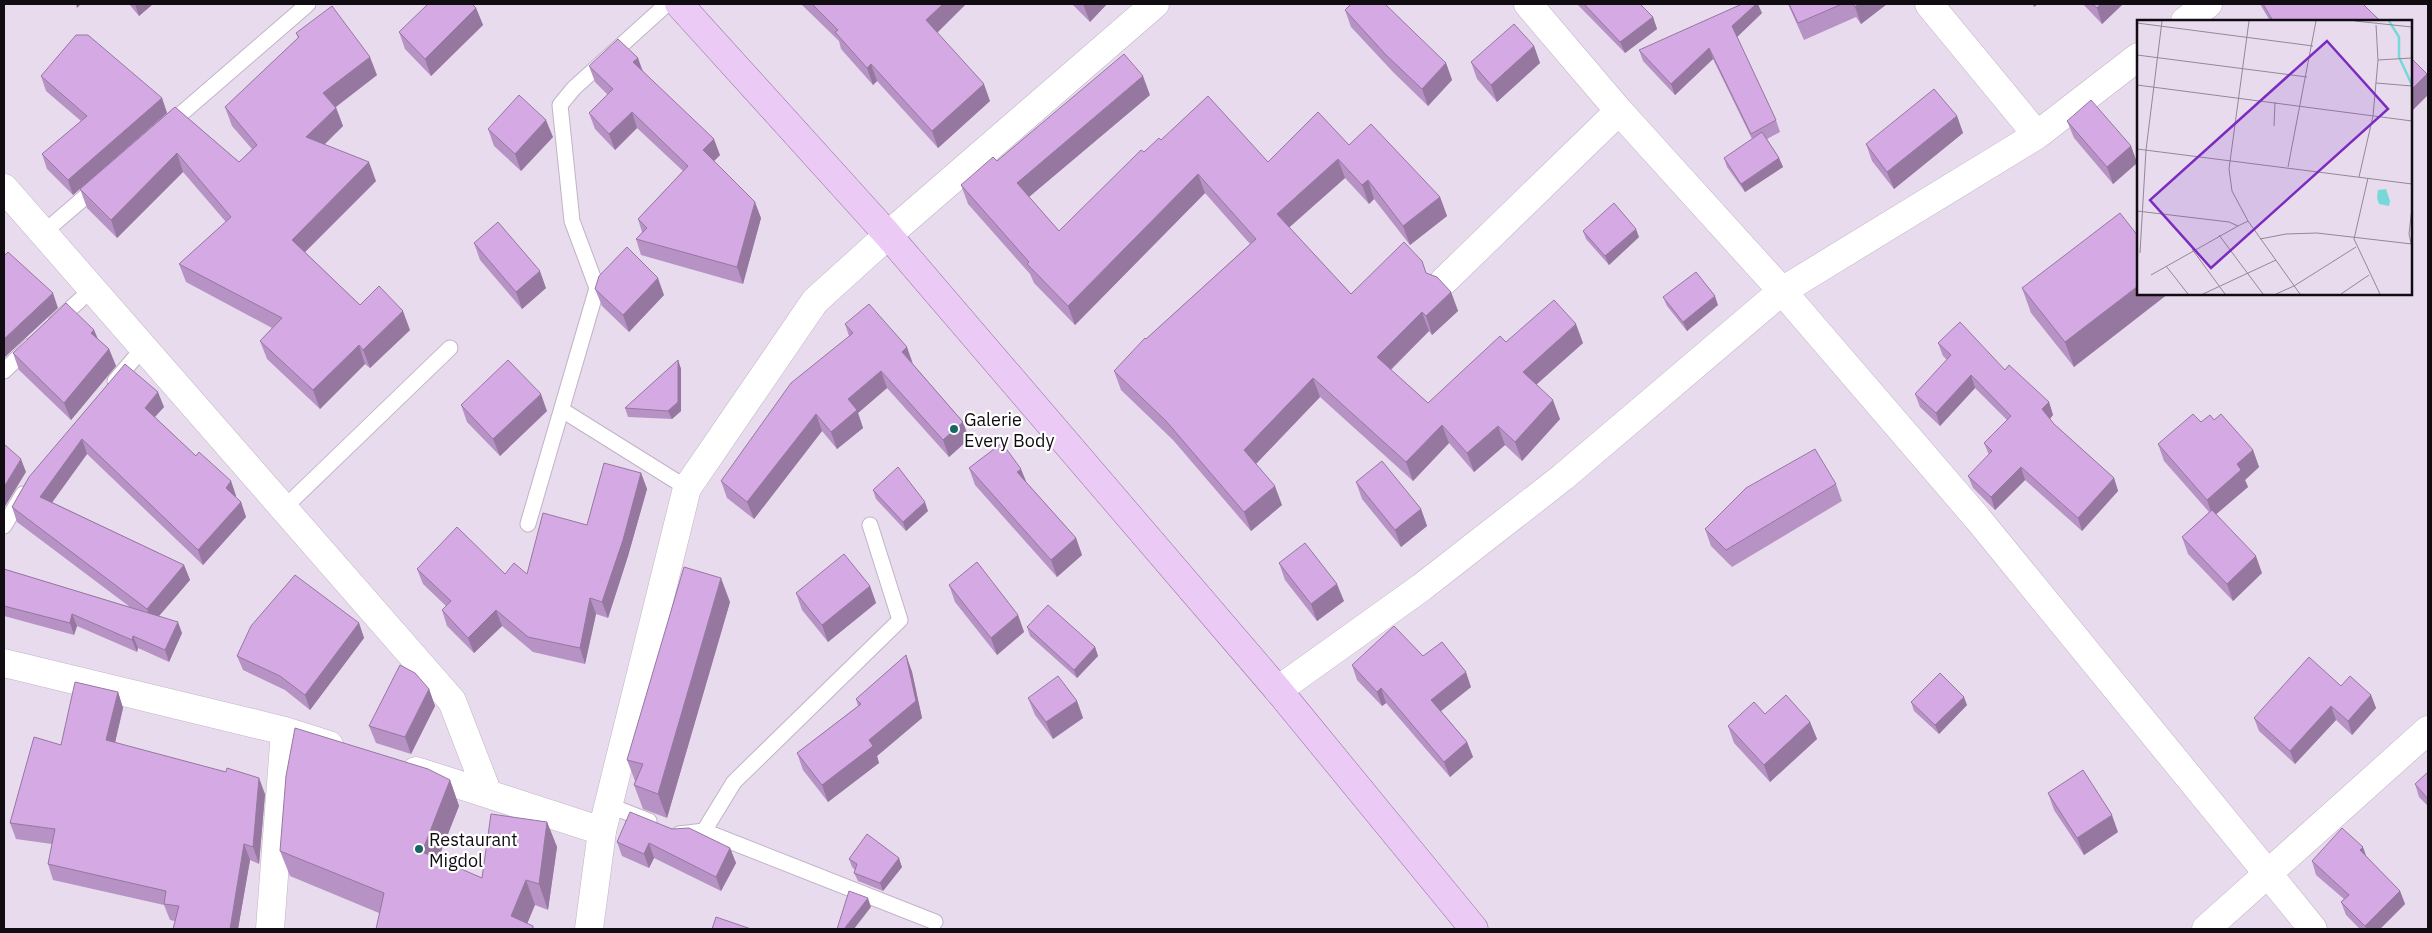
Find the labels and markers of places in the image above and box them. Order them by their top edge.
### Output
place label: Galerie Every Body [964,408,1054,452]
marker: Galerie Every Body [948,423,960,435]
place label: Restaurant Migdol [429,828,518,872]
marker: Restaurant Migdol [413,843,425,855]

